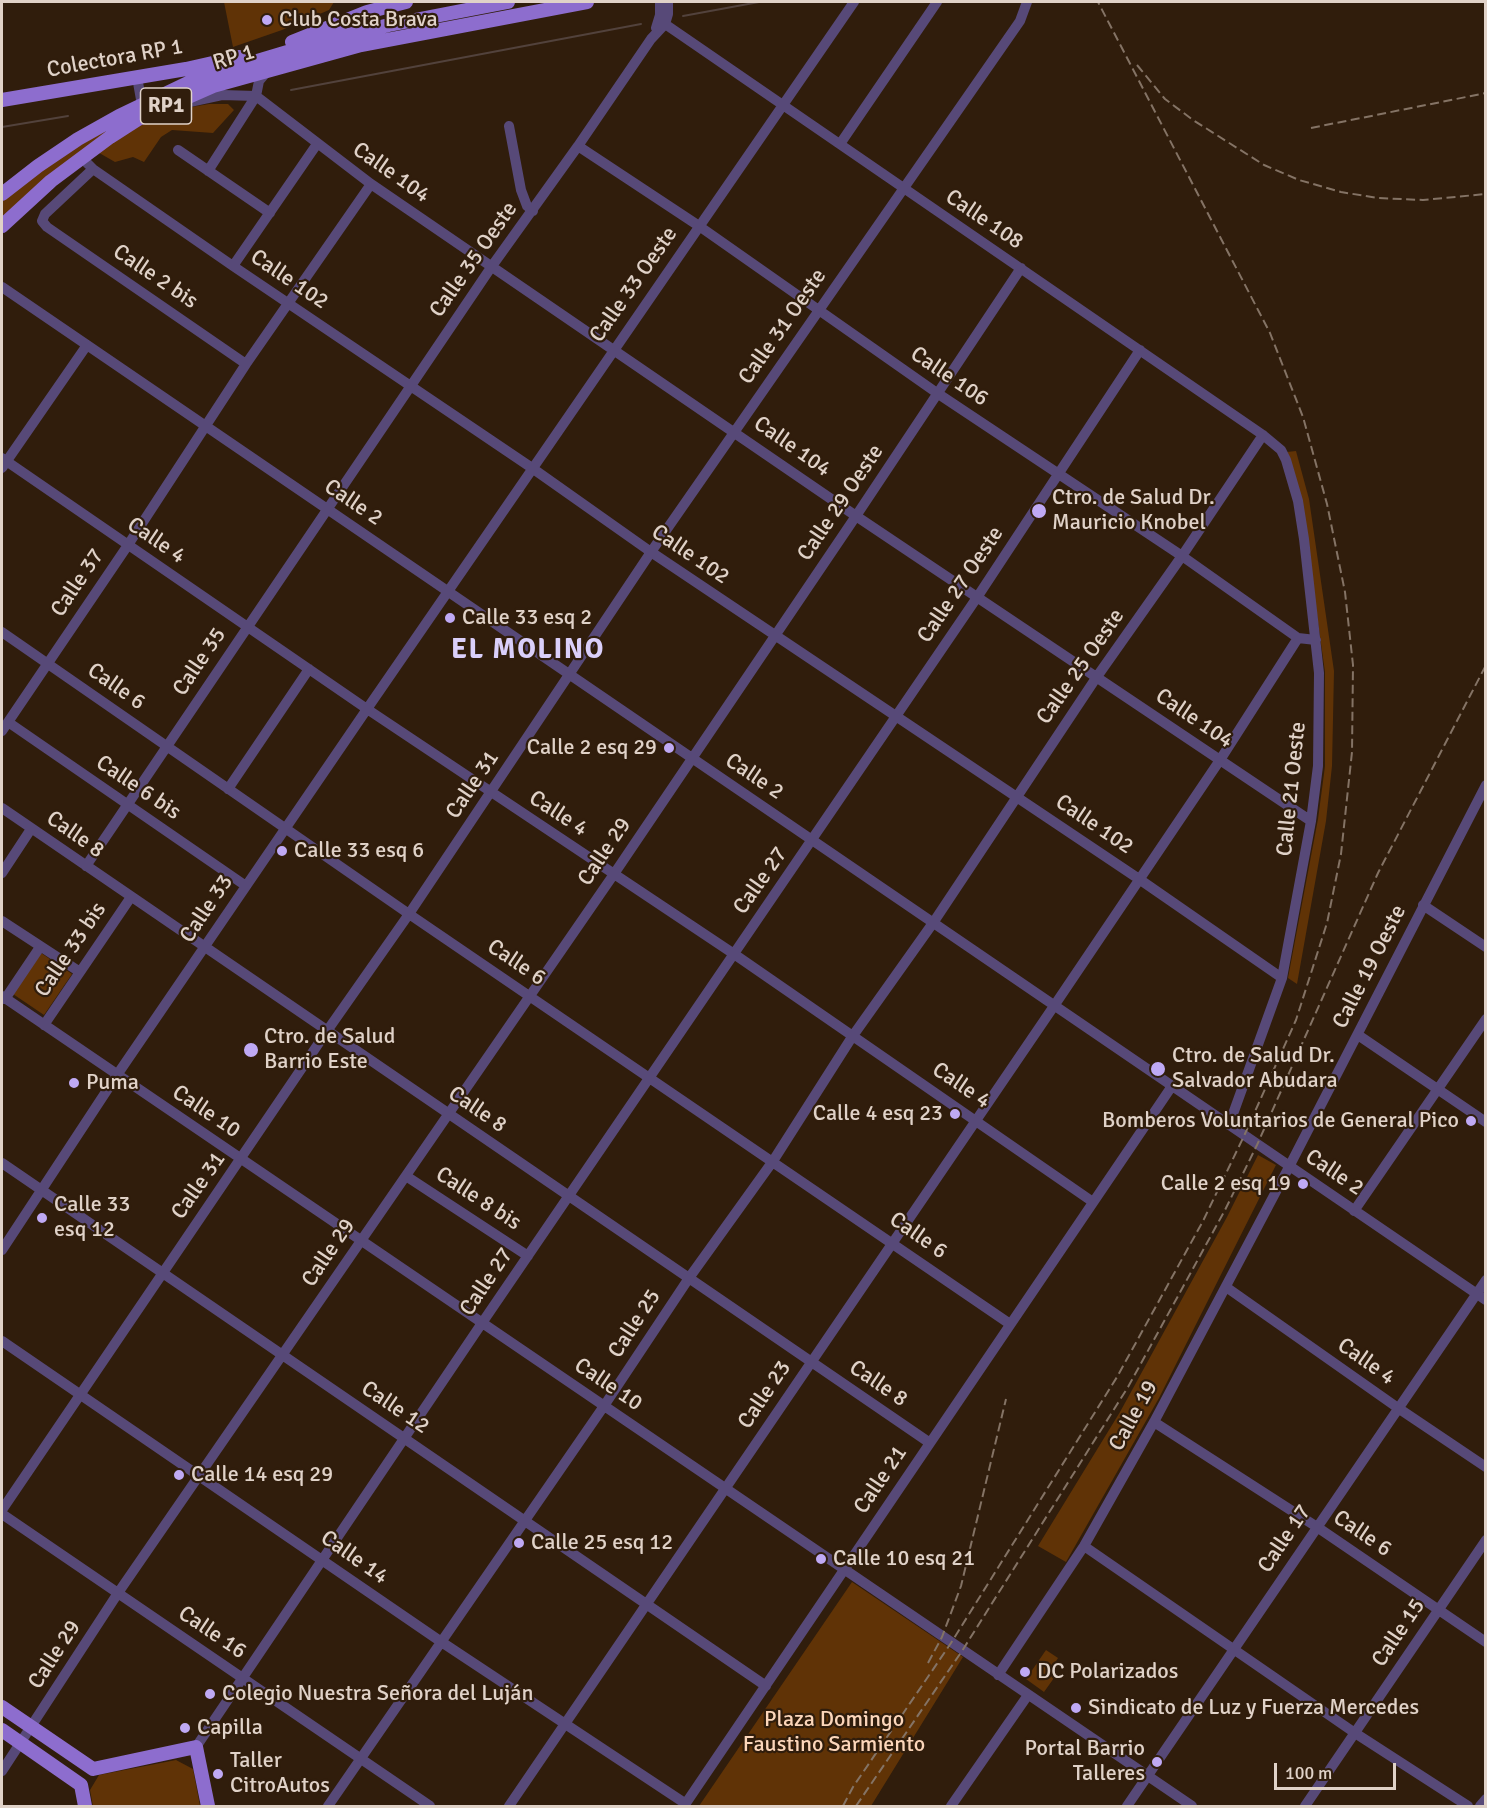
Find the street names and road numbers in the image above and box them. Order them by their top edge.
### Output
street label: Colectora RP 1 [45,34,185,84]
street label: RP 1 [210,39,258,77]
road number: RP1 [140,88,192,124]
street label: Calle 104 [347,137,435,209]
street label: Calle 108 [940,184,1028,256]
street label: Calle 35 Oeste [425,197,523,323]
street label: Calle 33 Oeste [585,222,683,348]
street label: Calle 2 bis [108,239,202,315]
street label: Calle 102 [245,244,333,316]
street label: Calle 31 Oeste [734,264,832,390]
street label: Calle 106 [905,341,993,413]
street label: Calle 104 [748,411,836,483]
street label: Calle 29 Oeste [792,440,890,566]
street label: Calle 2 [319,474,387,532]
street label: Calle 4 [122,512,190,570]
street label: Calle 102 [646,519,734,591]
street label: Calle 27 Oeste [912,522,1010,648]
street label: Calle 37 [46,544,110,622]
street label: Calle 25 Oeste [1032,604,1130,730]
street label: Calle 35 [168,623,232,701]
street label: Calle 6 [82,658,150,716]
street label: Calle 104 [1150,683,1238,755]
street label: Calle 21 Oeste [1272,721,1312,857]
street label: Calle 31 [441,746,505,824]
street label: Calle 2 [720,748,788,806]
street label: Calle 6 bis [91,750,185,826]
street label: Calle 4 [524,785,592,843]
street label: Calle 102 [1050,789,1138,861]
street label: Calle 8 [41,806,109,864]
street label: Calle 29 [573,813,637,891]
street label: Calle 27 [728,842,794,920]
street label: Calle 33 [175,870,239,948]
street label: Calle 33 bis [30,898,112,1002]
street label: Calle 19 Oeste [1328,901,1412,1033]
street label: Calle 6 [482,934,550,992]
street label: Calle 4 [927,1057,995,1115]
street label: Calle 10 [167,1080,245,1144]
street label: Calle 8 [443,1081,511,1139]
street label: Calle 2 [1300,1144,1368,1202]
street label: Calle 31 [166,1147,232,1225]
street label: Calle 8 bis [430,1162,526,1236]
street label: Calle 6 [884,1207,952,1265]
street label: Calle 29 [297,1214,361,1292]
street label: Calle 27 [455,1243,519,1321]
street label: Calle 25 [603,1285,667,1363]
street label: Calle 4 [1332,1333,1400,1391]
street label: Calle 10 [569,1353,647,1417]
street label: Calle 8 [844,1355,912,1413]
street label: Calle 23 [733,1356,797,1434]
street label: Calle 12 [356,1376,434,1440]
street label: Calle 19 [1104,1376,1164,1456]
street label: Calle 21 [849,1441,913,1519]
street label: Calle 17 [1253,1500,1317,1578]
street label: Calle 6 [1328,1505,1396,1563]
street label: Calle 14 [315,1525,393,1591]
street label: Calle 15 [1367,1594,1431,1672]
street label: Calle 16 [173,1601,251,1665]
street label: Calle 29 [23,1616,87,1694]

